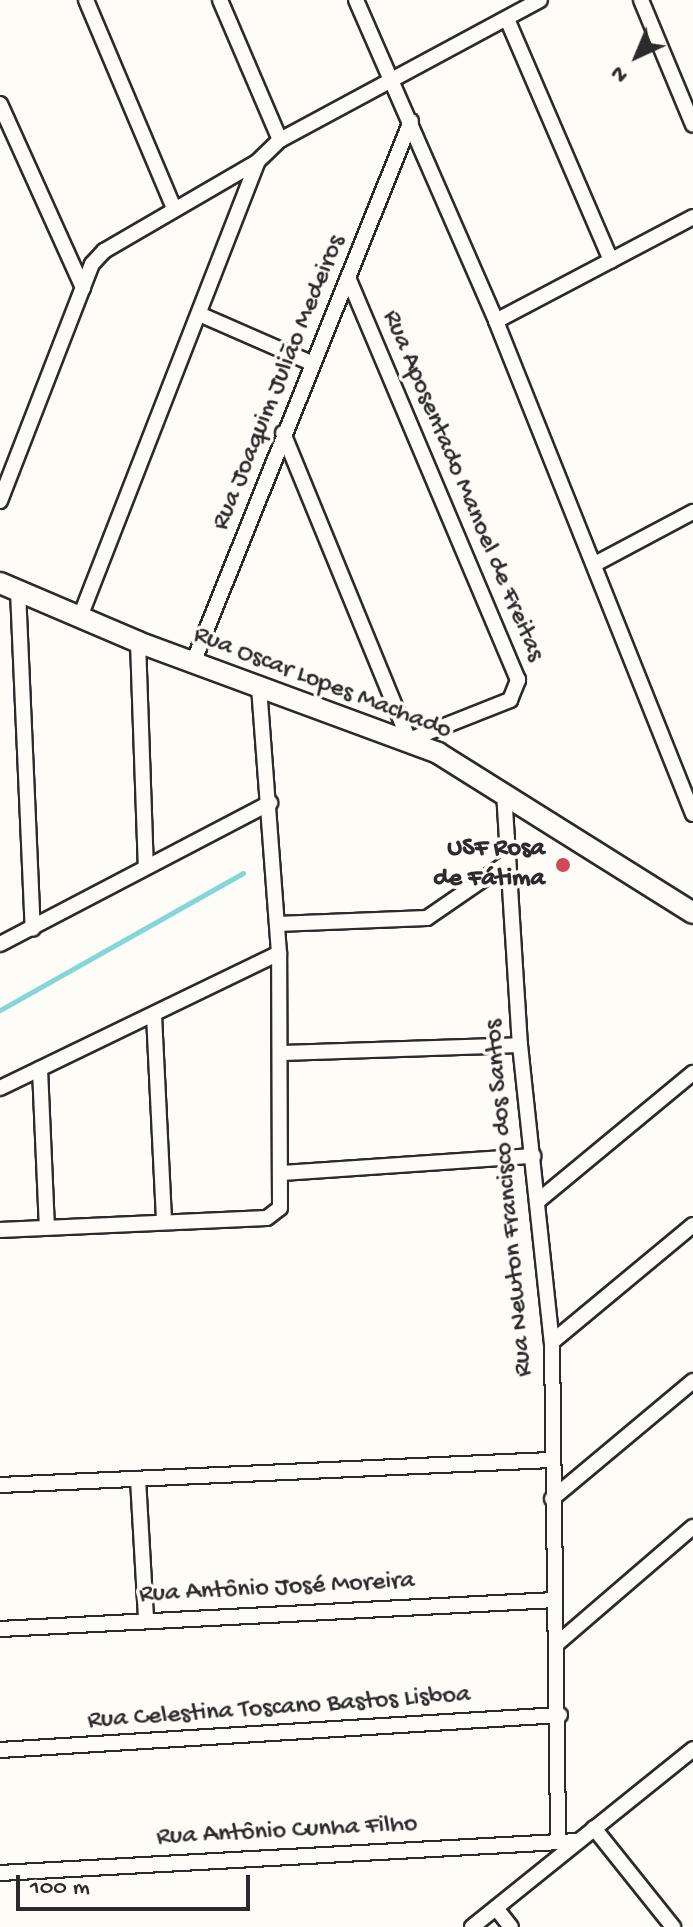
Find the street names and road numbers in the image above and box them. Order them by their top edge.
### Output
street label: Rua Joaquim Julião Medeiros [206,231,354,535]
street label: Rua Aposentado Manoel de Freitas [374,306,550,666]
street label: Rua Oscar Lopes Machado [189,620,455,748]
street label: Rua Newton Francisco dos Santos [479,1018,541,1378]
street label: Rua Antônio José Moreira [139,1566,415,1612]
street label: Rua Celestina Toscano Bastos Lisboa [87,1680,471,1738]
street label: Rua Antônio Cunha Filho [156,1810,418,1854]

